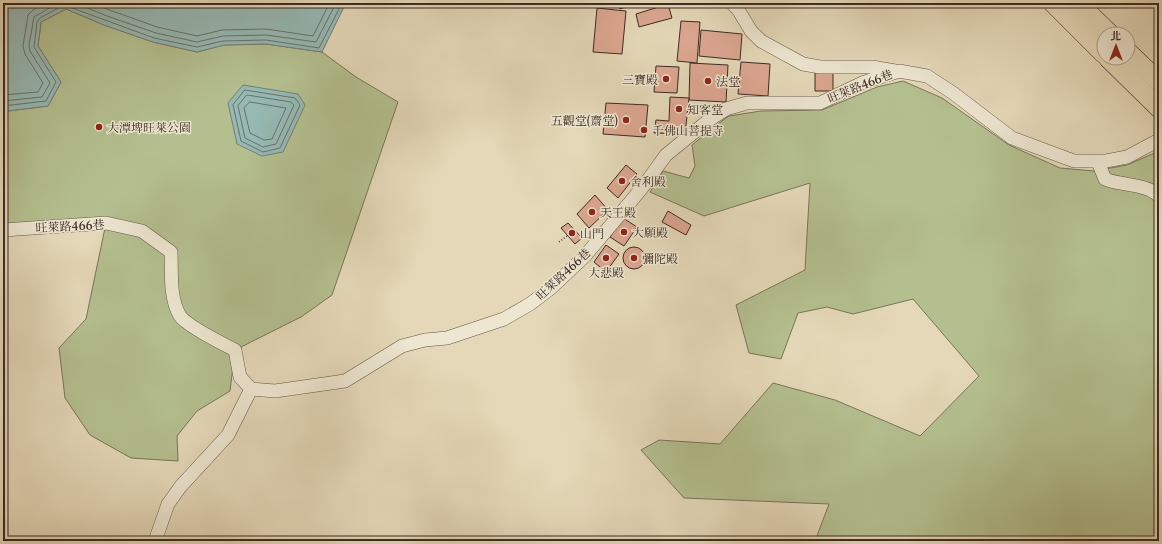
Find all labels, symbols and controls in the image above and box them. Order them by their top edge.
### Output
north arrow [1096,26,1136,66]
text: 北 [1111,29,1122,43]
street label: 旺萊路466巷 [825,66,895,106]
place label: 三寶殿 [622,72,658,87]
marker: 三寶殿 [661,74,671,84]
place label: 法堂 [716,74,740,89]
marker: 法堂 [703,76,713,86]
place label: 知客堂 [687,102,723,117]
marker: 知客堂 [674,104,684,114]
place label: 五觀堂(齋堂) [551,113,618,128]
marker: 五觀堂(齋堂) [621,115,631,125]
place label: 大潭埤旺萊公園 [107,120,191,135]
marker: 大潭埤旺萊公園 [94,122,104,132]
place label: 千佛山菩提寺 [652,123,724,138]
marker: 千佛山菩提寺 [639,125,649,135]
place label: 舍利殿 [630,174,666,189]
marker: 舍利殿 [617,176,627,186]
place label: 天王殿 [600,205,636,220]
marker: 天王殿 [587,207,597,217]
street label: 旺萊路466巷 [35,217,105,235]
place label: 大願殿 [632,225,668,240]
place label: 山門 [580,226,604,241]
marker: 大願殿 [619,227,629,237]
marker: 山門 [567,228,577,238]
street label: 旺萊路466巷 [533,245,593,303]
place label: 彌陀殿 [642,251,678,266]
marker: 大悲殿 [601,253,611,263]
marker: 彌陀殿 [629,253,639,263]
place label: 大悲殿 [588,265,624,280]

